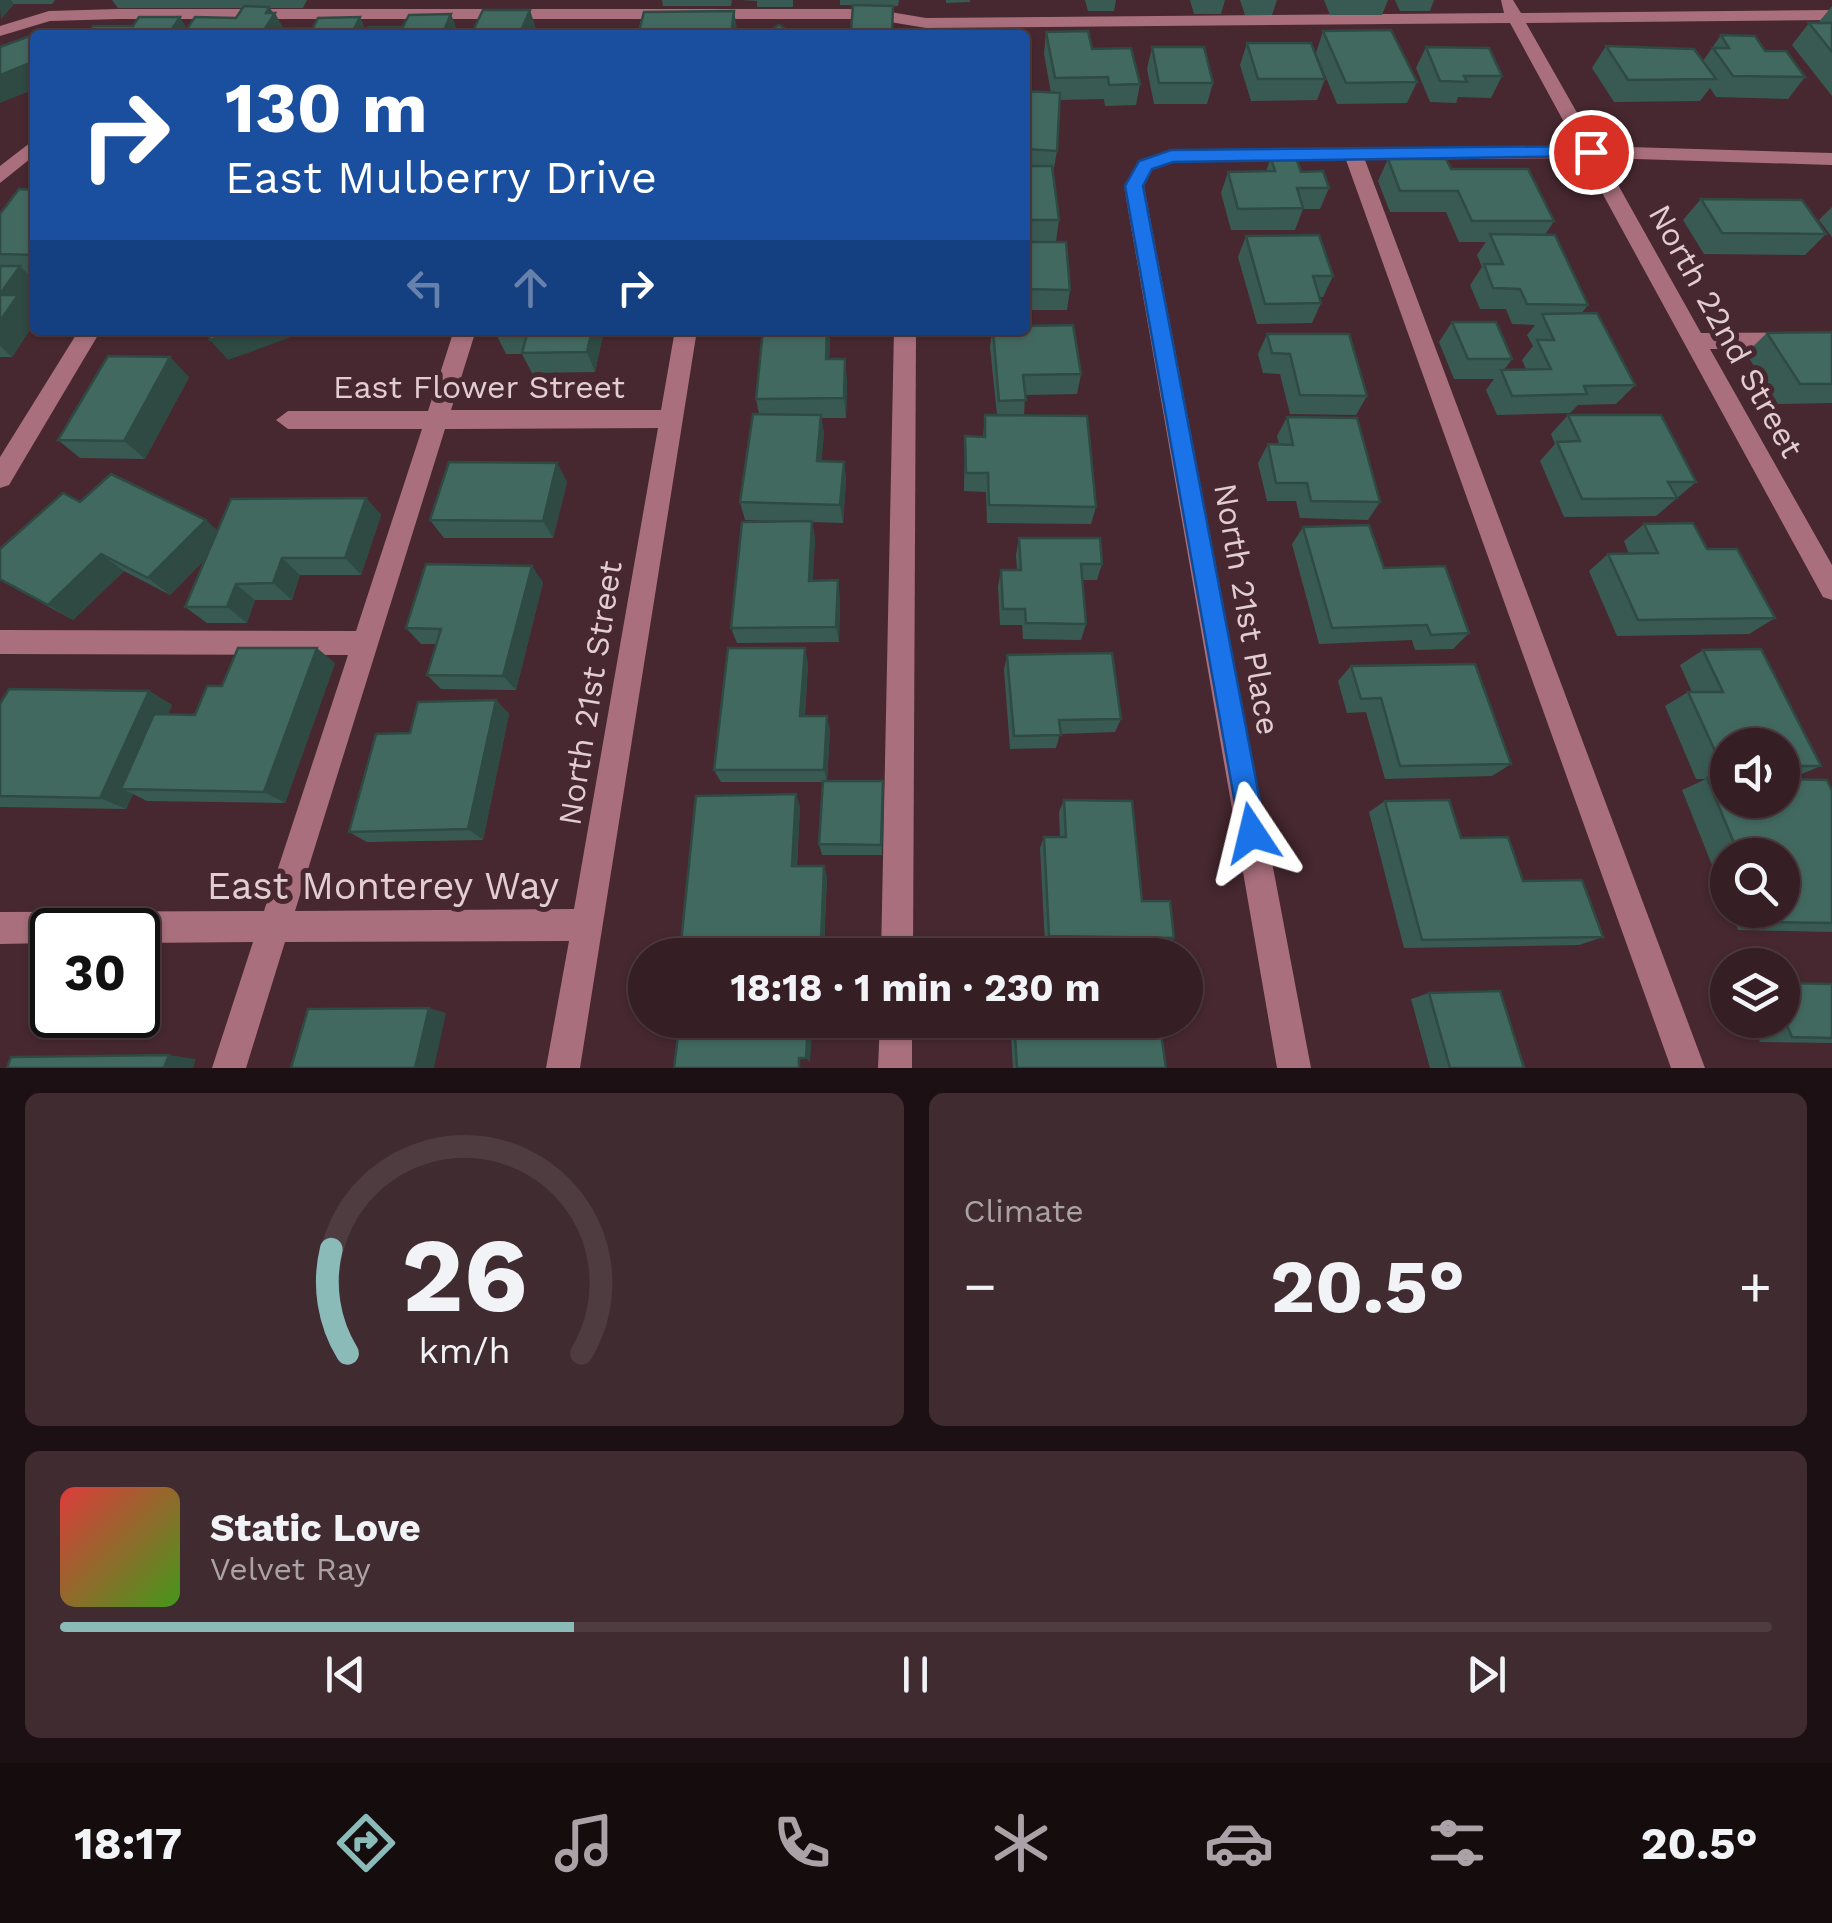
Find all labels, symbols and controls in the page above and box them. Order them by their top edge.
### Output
text: 130 m [225,67,428,149]
icon: right [60,70,190,200]
pin [1549,110,1634,195]
icon: arrive [1564,125,1619,180]
text: East Mulberry Drive [225,151,657,204]
street label: North 22nd Street [1641,198,1811,464]
icon: left [398,260,453,315]
icon: ahead [503,260,558,315]
icon: right [608,260,663,315]
street label: East Flower Street [333,368,625,406]
street label: North 21st Place [1206,480,1288,738]
street label: North 21st Street [550,558,630,828]
map controls [1710,728,1800,1038]
button: sound [1710,728,1800,818]
position arrow [1200,781,1304,885]
button: search [1710,838,1800,928]
street label: East Monterey Way [207,864,560,908]
speed limit sign: 30 [30,908,160,1038]
button: layers [1710,948,1800,1038]
text: 18:18 · 1 min · 230 m [731,966,1100,1010]
text: Climate [964,1192,1084,1230]
text: 26 [401,1214,527,1336]
text: 20.5° [1270,1242,1465,1330]
text: − [964,1254,997,1318]
text: + [1739,1254,1772,1318]
text: km/h [418,1330,510,1372]
text: Static Love [210,1506,421,1550]
text: Velvet Ray [210,1550,371,1588]
icon: previous [318,1647,373,1702]
icon: pause [888,1647,943,1702]
icon: next [1459,1647,1514,1702]
icon: directions [331,1808,401,1878]
icon: music [549,1808,619,1878]
icon: phone [767,1808,837,1878]
icon: climate [986,1808,1056,1878]
icon: car [1204,1808,1274,1878]
icon: filters [1422,1808,1492,1878]
text: 18:17 [74,1817,182,1870]
text: 20.5° [1641,1817,1758,1870]

